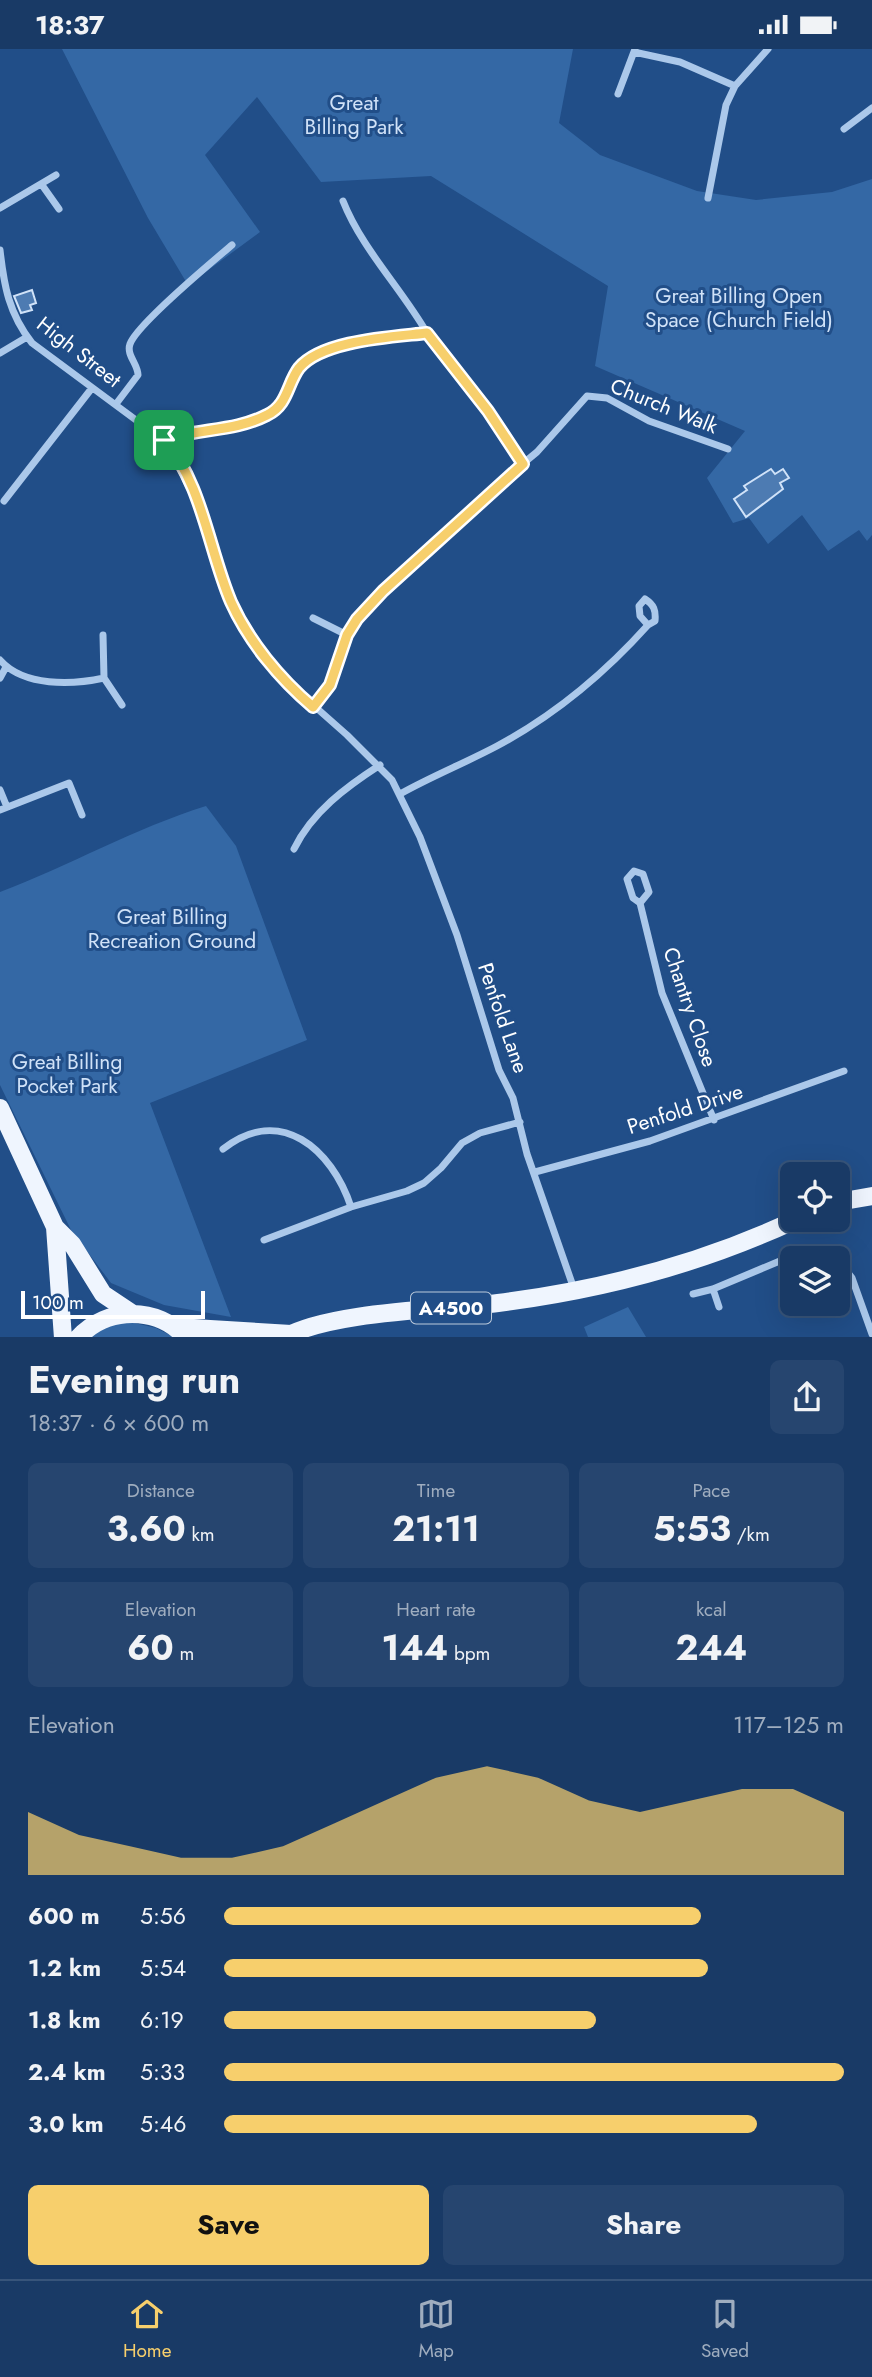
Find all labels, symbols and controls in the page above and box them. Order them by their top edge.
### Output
text: 18:37 [35,6,104,44]
park label: Great Billing Park [304,88,404,142]
park label: Great Billing Open Space (Church Field) [645,281,833,335]
street label: High Street [30,309,128,395]
street label: Church Walk [606,371,723,441]
pin [134,410,194,470]
icon: arrive [145,421,183,459]
park label: Great Billing Recreation Ground [88,902,256,956]
street label: Chantry Close [655,943,725,1071]
street label: Penfold Lane [470,959,536,1077]
park label: Great Billing Pocket Park [12,1047,122,1101]
street label: Penfold Drive [623,1076,747,1142]
map controls [780,1162,850,1316]
button: locate [780,1162,850,1232]
button: layers [780,1246,850,1316]
scale bar [21,1289,205,1320]
text: 100 m [32,1289,84,1316]
road number: A4500 [411,1293,491,1323]
text: Evening run [28,1352,240,1407]
button: share [770,1360,844,1434]
text: 18:37 · 6 × 600 m [28,1406,209,1440]
text: Distance [127,1477,195,1504]
text: Time [417,1477,455,1504]
text: Pace [692,1477,730,1504]
text: 3.60 [107,1504,186,1554]
text: 21:11 [392,1504,480,1554]
text: 5:53 [653,1504,731,1554]
text: km [186,1521,215,1548]
text: /km [731,1521,770,1548]
text: Elevation [125,1596,197,1623]
text: Heart rate [396,1596,476,1623]
text: kcal [696,1596,727,1623]
text: 60 [127,1623,174,1673]
text: 144 [382,1623,448,1673]
text: 244 [675,1623,747,1673]
text: m [174,1640,194,1667]
text: bpm [448,1640,490,1667]
text: Elevation [28,1708,115,1742]
text: 117–125 m [733,1708,844,1742]
text: 600 m [28,1899,100,1933]
text: 5:56 [140,1899,186,1933]
text: 1.2 km [28,1951,101,1985]
text: 5:54 [140,1951,186,1985]
text: 1.8 km [28,2003,101,2037]
text: 6:19 [140,2003,184,2037]
text: 2.4 km [28,2055,106,2089]
text: 5:33 [140,2055,185,2089]
text: 3.0 km [28,2107,104,2141]
text: 5:46 [140,2107,187,2141]
button: Save [28,2185,429,2265]
button: Share [443,2185,844,2265]
tab: Home [123,2295,171,2364]
tab: Map [417,2295,455,2364]
tab: Saved [701,2295,749,2364]

